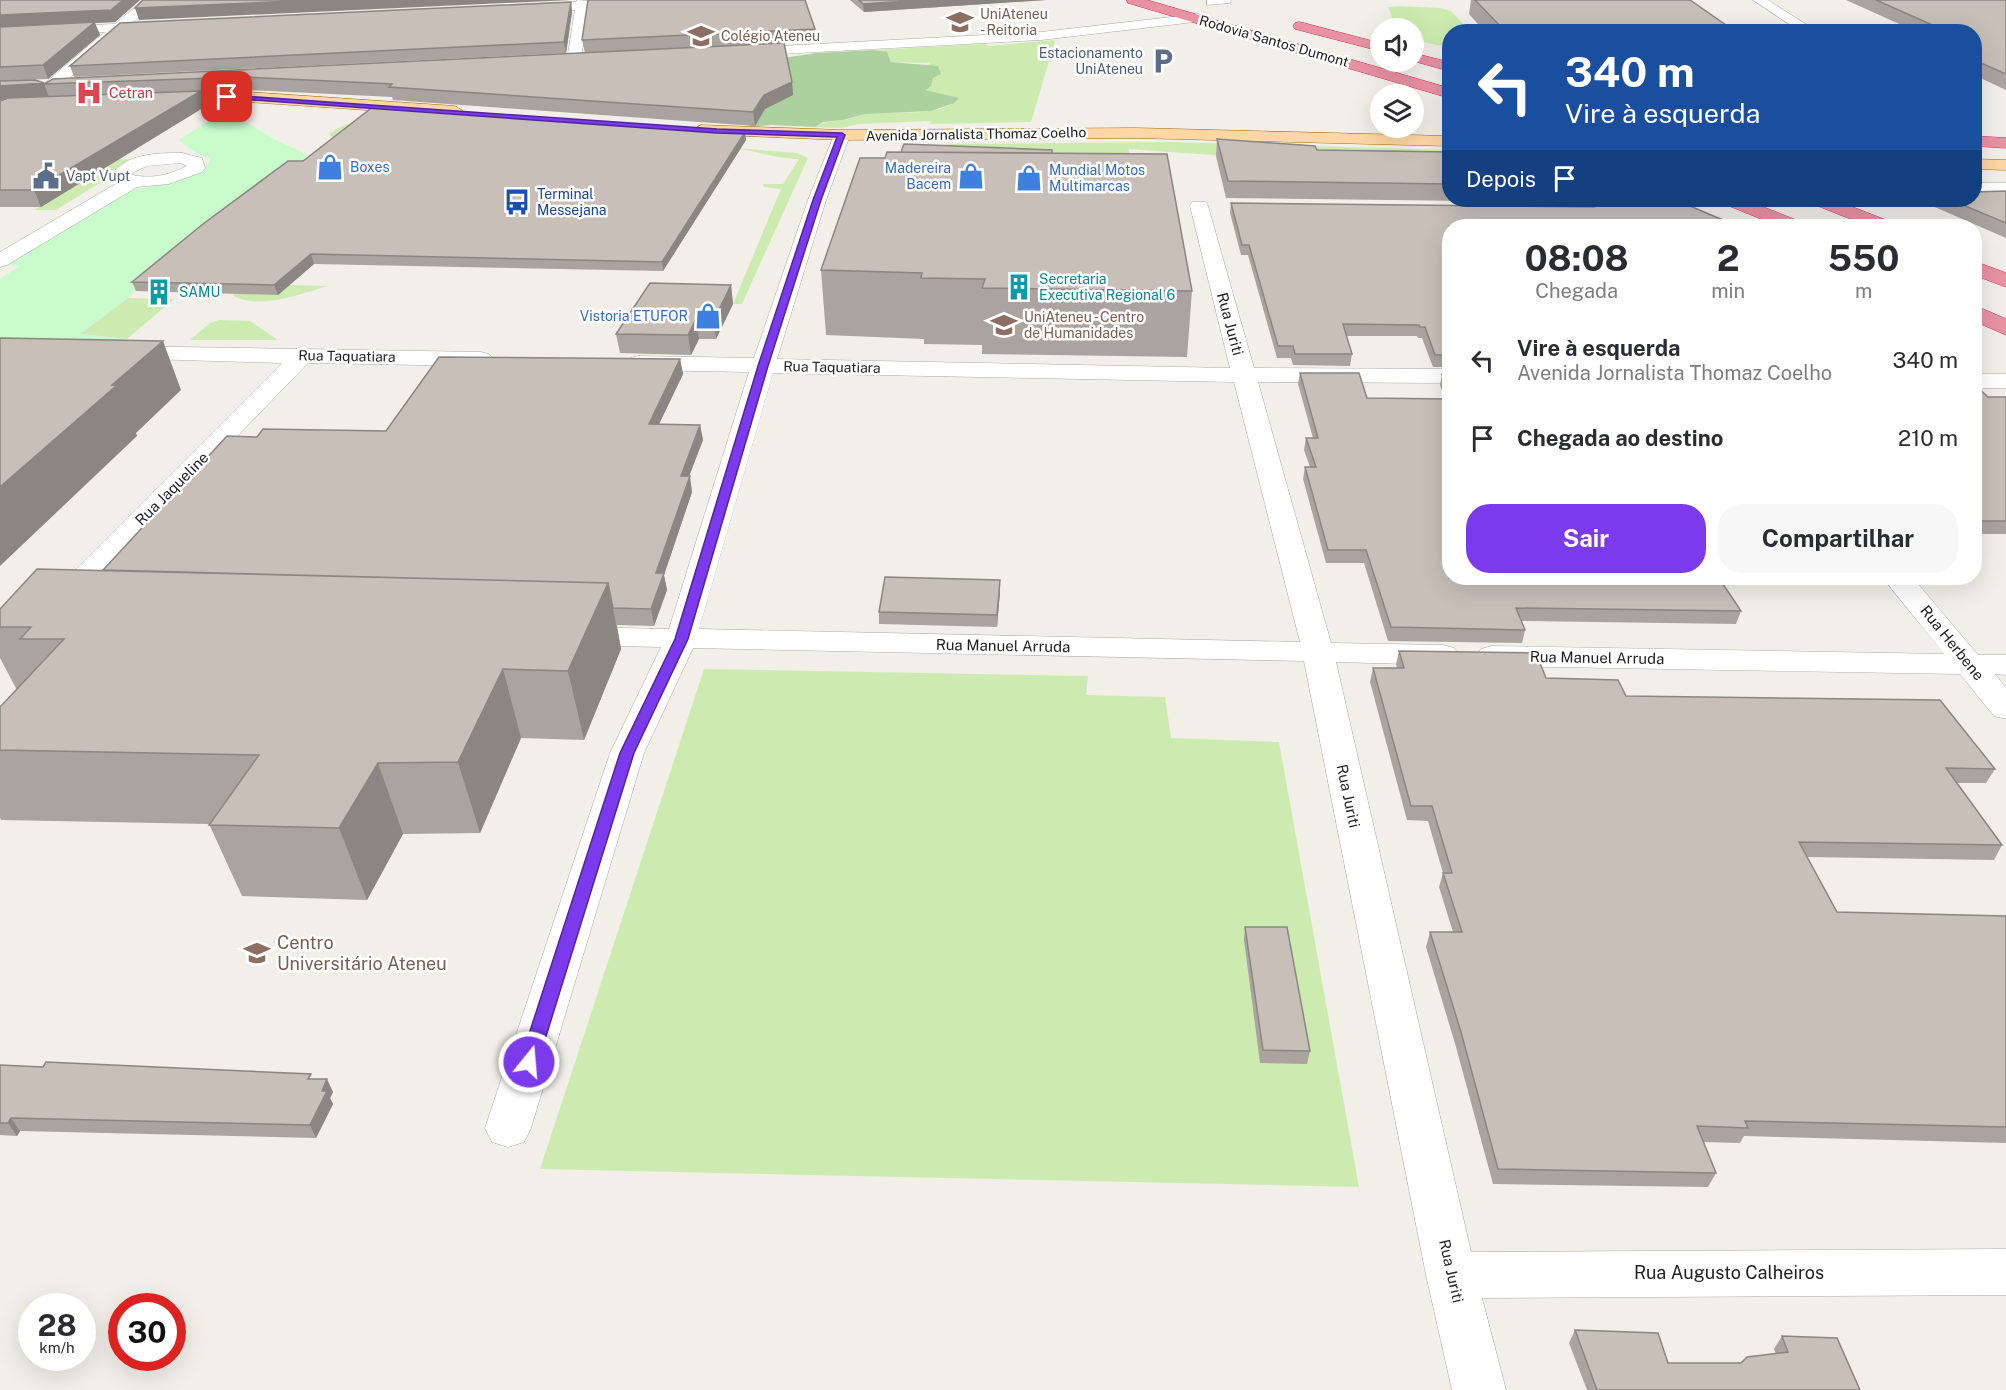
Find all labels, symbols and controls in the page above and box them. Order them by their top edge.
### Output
place label: UniAteneu - Reitoria [980,6,1048,38]
school or university icon: UniAteneu - Reitoria [945,7,975,37]
street label: Rodovia Santos Dumont [1198,12,1350,70]
map controls [1370,18,1424,138]
button: sound [1370,18,1424,72]
school or university icon: Colégio Ateneu [686,21,716,51]
place label: Colégio Ateneu [721,28,820,44]
place label: Estacionamento UniAteneu [1039,45,1143,77]
parking icon: Estacionamento UniAteneu [1148,46,1178,76]
text: 340 m [1565,47,1695,96]
icon: left [1466,48,1544,126]
pin [201,71,252,122]
hospital icon: Cetran [74,78,104,108]
icon: arrive [210,80,243,113]
button: layers [1370,84,1424,138]
place label: Cetran [109,85,153,101]
text: Vire à esquerda [1565,97,1760,129]
street label: Avenida Jornalista Thomaz Coelho [866,124,1086,144]
shop icon: Boxes [315,152,345,182]
place label: Boxes [350,159,389,175]
place label: Madereira Bacem [885,160,951,192]
public building icon: Vapt Vupt [31,161,61,191]
shop icon: Madereira Bacem [956,161,986,191]
place label: Mundial Motos Multimarcas [1049,162,1145,194]
icon: arrive [1548,162,1581,195]
shop icon: Mundial Motos Multimarcas [1014,163,1044,193]
text: Depois [1466,166,1536,192]
place label: Vapt Vupt [66,168,130,184]
place label: Terminal Messejana [537,186,606,218]
bus stop icon: Terminal Messejana [502,187,532,217]
text: 08:08 [1525,237,1629,279]
text: 2 [1717,237,1740,279]
text: 550 [1828,237,1899,279]
place label: Secretaria Executiva Regional 6 [1039,271,1175,303]
building icon: Secretaria Executiva Regional 6 [1004,272,1034,302]
building icon: SAMU [144,277,174,307]
text: Chegada [1535,279,1618,303]
text: min [1711,279,1745,303]
text: m [1855,279,1872,303]
place label: SAMU [179,284,220,300]
street label: Rua Juriti [1214,291,1247,357]
shop icon: Vistoria ETUFOR [693,301,723,331]
place label: Vistoria ETUFOR [580,308,688,324]
place label: UniAteneu - Centro de Humanidades [1024,309,1144,341]
school or university icon: UniAteneu - Centro de Humanidades [989,310,1019,340]
text: Vire à esquerda [1517,335,1681,361]
icon: left [1466,344,1499,377]
street label: Rua Taquatiara [298,347,396,365]
text: 340 m [1893,347,1958,373]
street label: Rua Taquatiara [783,358,881,376]
text: Avenida Jornalista Thomaz Coelho [1517,361,1832,385]
icon: arrive [1466,422,1499,455]
text: Chegada ao destino [1517,425,1723,451]
text: 210 m [1898,425,1958,451]
street label: Rua Jaqueline [132,449,212,529]
button: Sair [1466,504,1706,573]
button: Compartilhar [1718,504,1958,573]
street label: Rua Herbene [1917,602,1988,683]
street label: Rua Manuel Arruda [936,636,1070,655]
street label: Rua Manuel Arruda [1530,648,1664,667]
street label: Rua Juriti [1333,763,1364,829]
place label: Centro Universitário Ateneu [277,932,447,974]
school or university icon: Centro Universitário Ateneu [242,938,272,968]
position arrow [497,1030,561,1094]
street label: Rua Juriti [1436,1238,1467,1304]
street label: Rua Augusto Calheiros [1634,1262,1824,1283]
speed limit sign: 30 [108,1293,186,1371]
text: 28 [37,1307,77,1343]
text: km/h [39,1339,75,1356]

